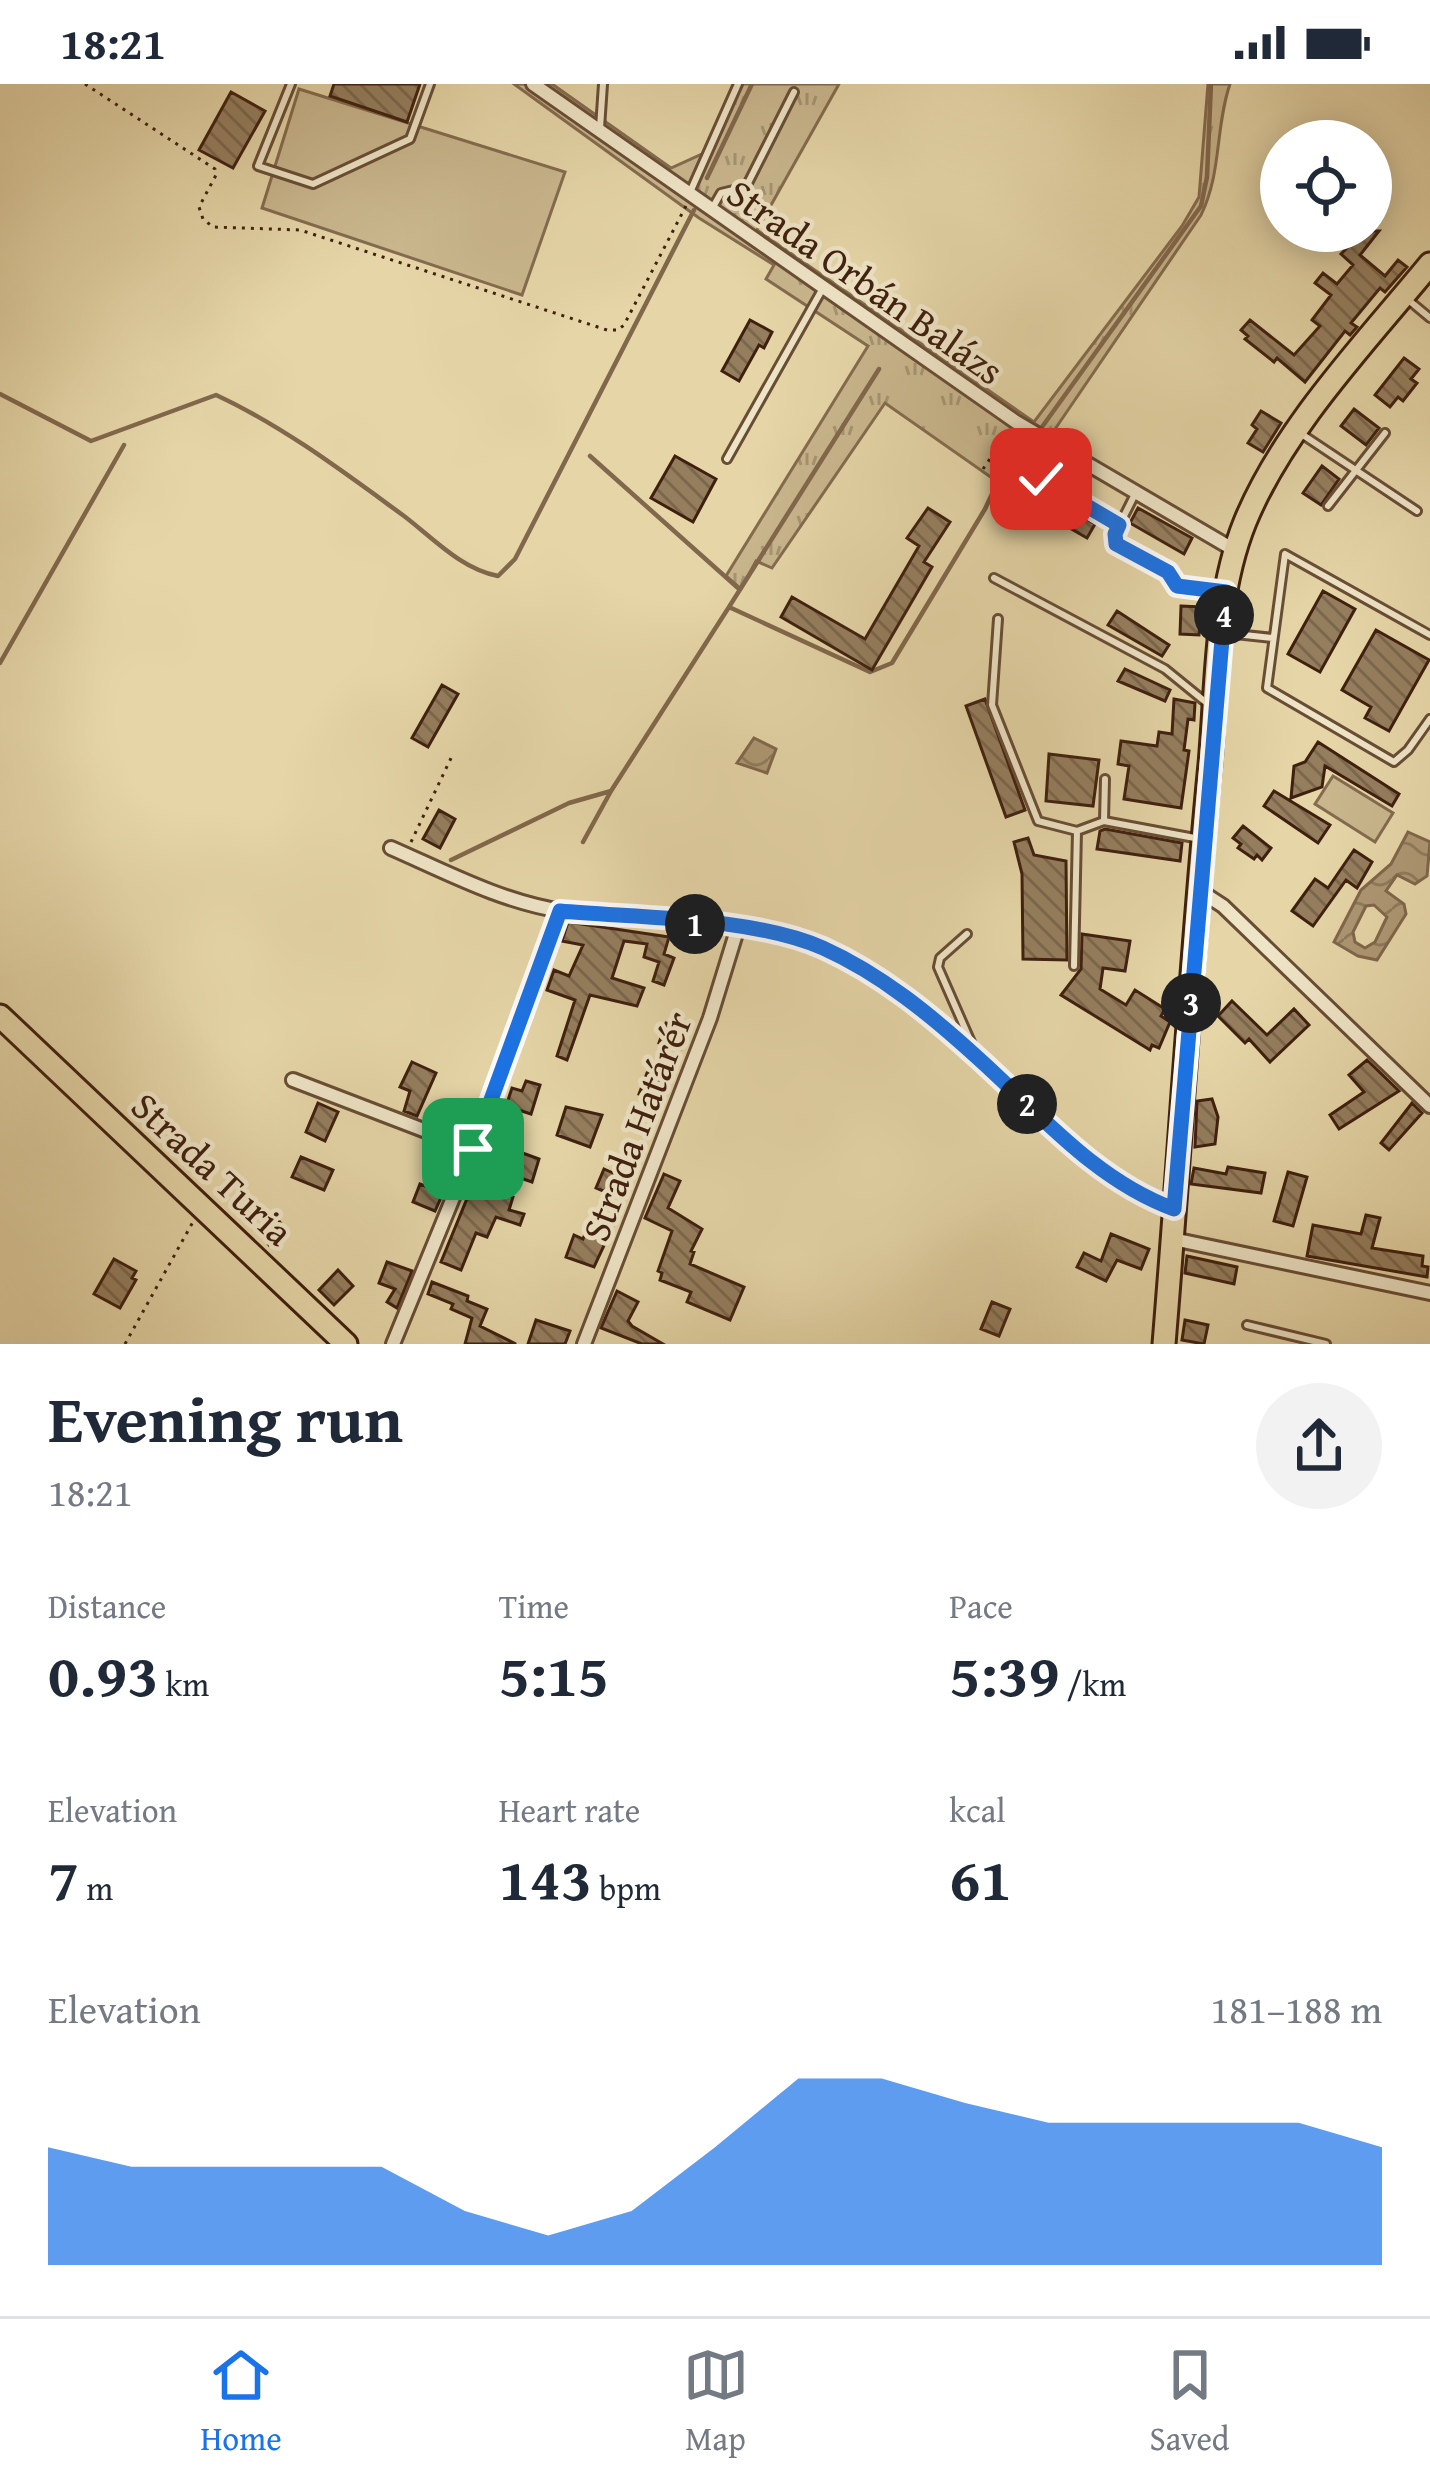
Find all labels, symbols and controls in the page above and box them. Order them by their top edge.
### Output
text: 18:21 [60,10,166,75]
map controls [1260,120,1392,252]
button: locate [1260,120,1392,252]
street label: Strada Orbán Balázs [716,164,1016,398]
pin [990,428,1092,530]
icon: check [1008,446,1074,512]
pin: 4 [1194,585,1254,645]
text: 4 [1215,591,1233,639]
pin: 1 [665,894,725,954]
text: 1 [686,900,704,948]
pin: 3 [1161,973,1221,1033]
text: 3 [1182,979,1200,1027]
street label: Strada Határér [566,1003,706,1249]
pin: 2 [997,1074,1057,1134]
street label: Strada Turia [119,1078,307,1259]
text: 2 [1018,1080,1036,1128]
pin [422,1098,524,1200]
icon: arrive [440,1116,506,1182]
text: Evening run [48,1369,403,1466]
button: share [1256,1383,1382,1509]
text: 18:21 [48,1463,133,1520]
text: Distance [48,1582,166,1630]
text: Time [499,1582,569,1630]
text: Pace [949,1582,1013,1630]
text: 0.93 [48,1630,158,1718]
text: 5:15 [499,1630,609,1718]
text: 5:39 [949,1630,1060,1718]
text: km [158,1660,209,1708]
text: /km [1060,1660,1126,1708]
text: Elevation [48,1786,177,1834]
text: Heart rate [499,1786,640,1834]
text: kcal [949,1786,1006,1834]
text: 7 [48,1834,79,1922]
text: 143 [499,1834,592,1922]
text: 61 [949,1834,1012,1922]
text: m [79,1864,113,1912]
text: bpm [592,1864,661,1912]
text: Elevation [48,1980,201,2037]
text: 181–188 m [1210,1980,1382,2037]
tab: Home [200,2342,282,2462]
tab: Map [683,2342,749,2462]
tab: Saved [1150,2342,1230,2462]

